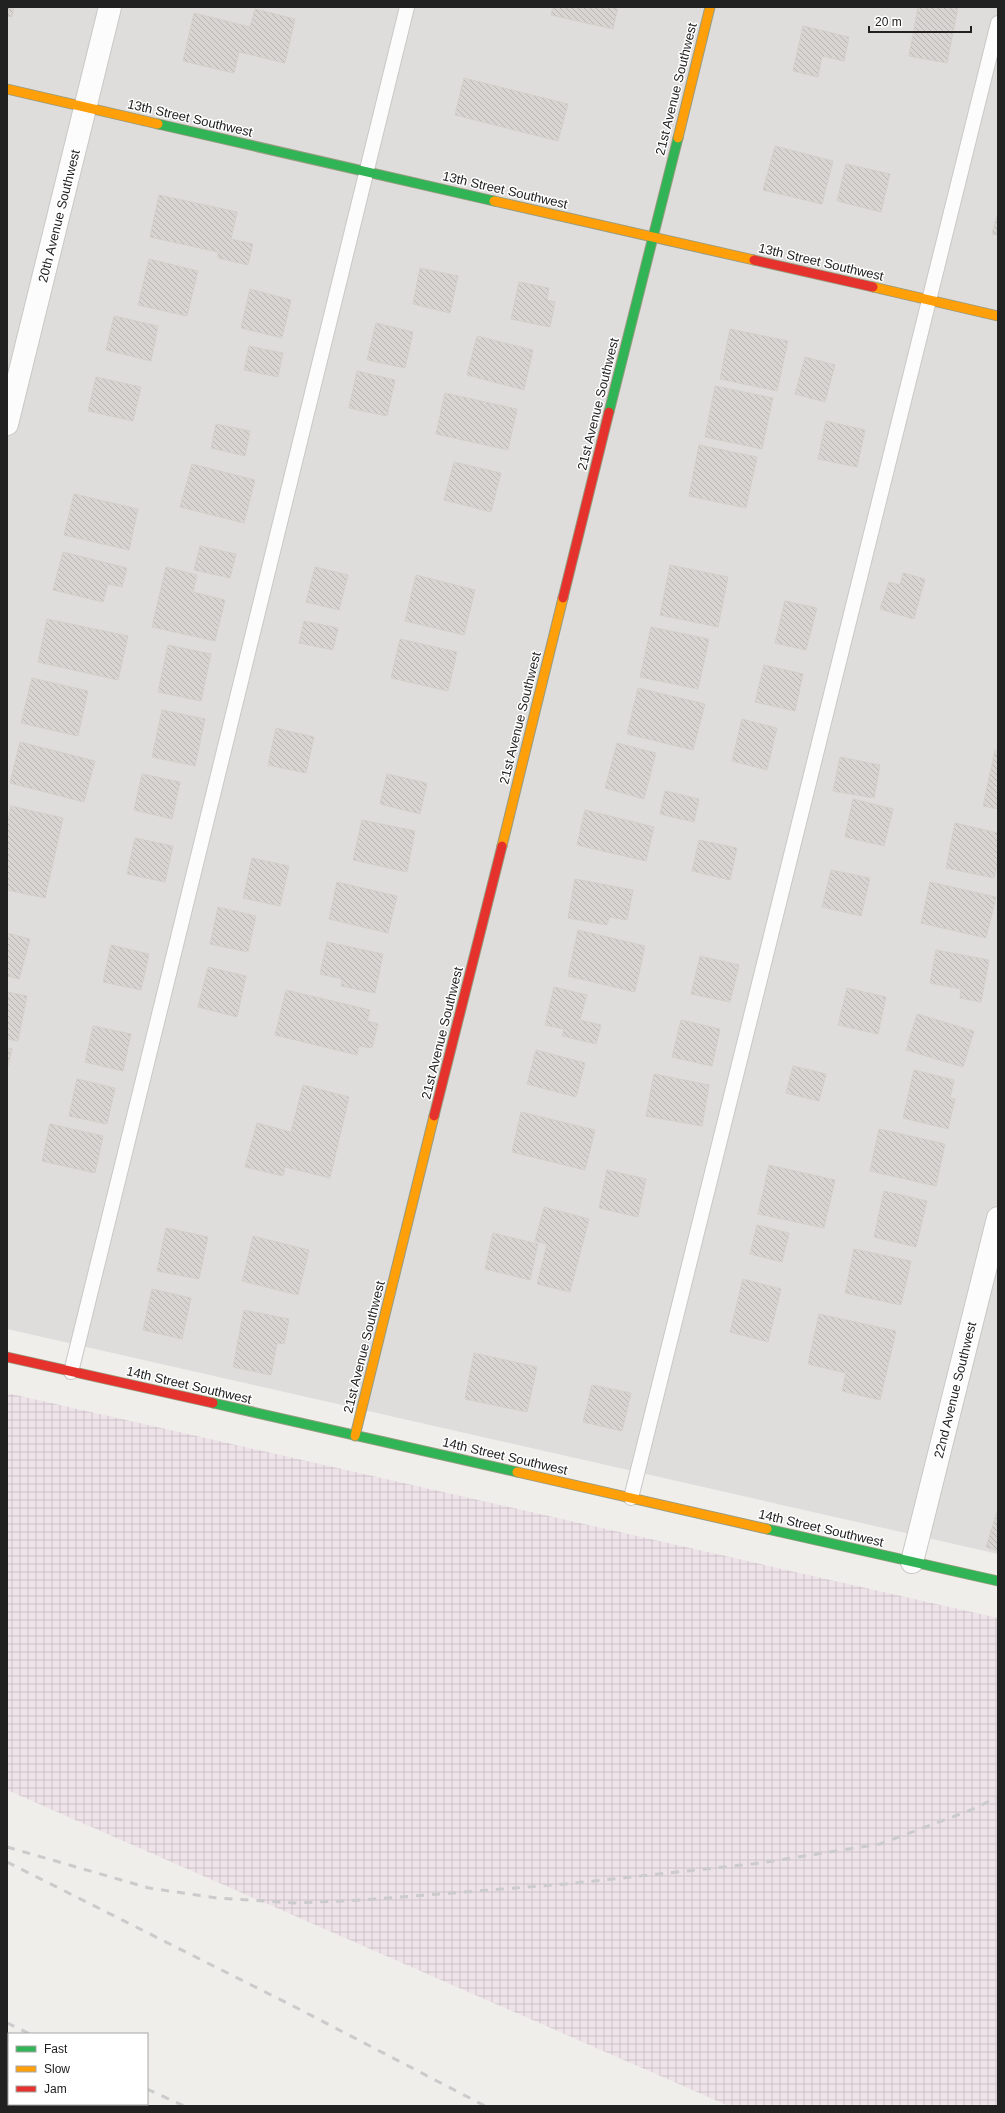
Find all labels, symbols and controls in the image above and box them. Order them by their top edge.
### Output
scale bar [869,8,971,34]
text: 20 m [875,15,902,29]
street label: 21st Avenue Southwest [652,21,700,157]
street label: 13th Street Southwest [126,96,254,140]
street label: 20th Avenue Southwest [35,148,83,284]
street label: 13th Street Southwest [441,168,569,212]
street label: 13th Street Southwest [757,240,885,284]
street label: 21st Avenue Southwest [574,336,622,472]
street label: 21st Avenue Southwest [496,650,544,786]
street label: 21st Avenue Southwest [418,965,466,1101]
street label: 21st Avenue Southwest [340,1279,388,1415]
street label: 22nd Avenue Southwest [931,1320,979,1460]
street label: 14th Street Southwest [125,1363,253,1407]
street label: 14th Street Southwest [441,1434,569,1478]
street label: 14th Street Southwest [757,1506,885,1550]
legend [8,2033,148,2105]
text: Fast [44,2042,68,2056]
text: Slow [44,2062,70,2076]
text: Jam [44,2082,67,2096]

